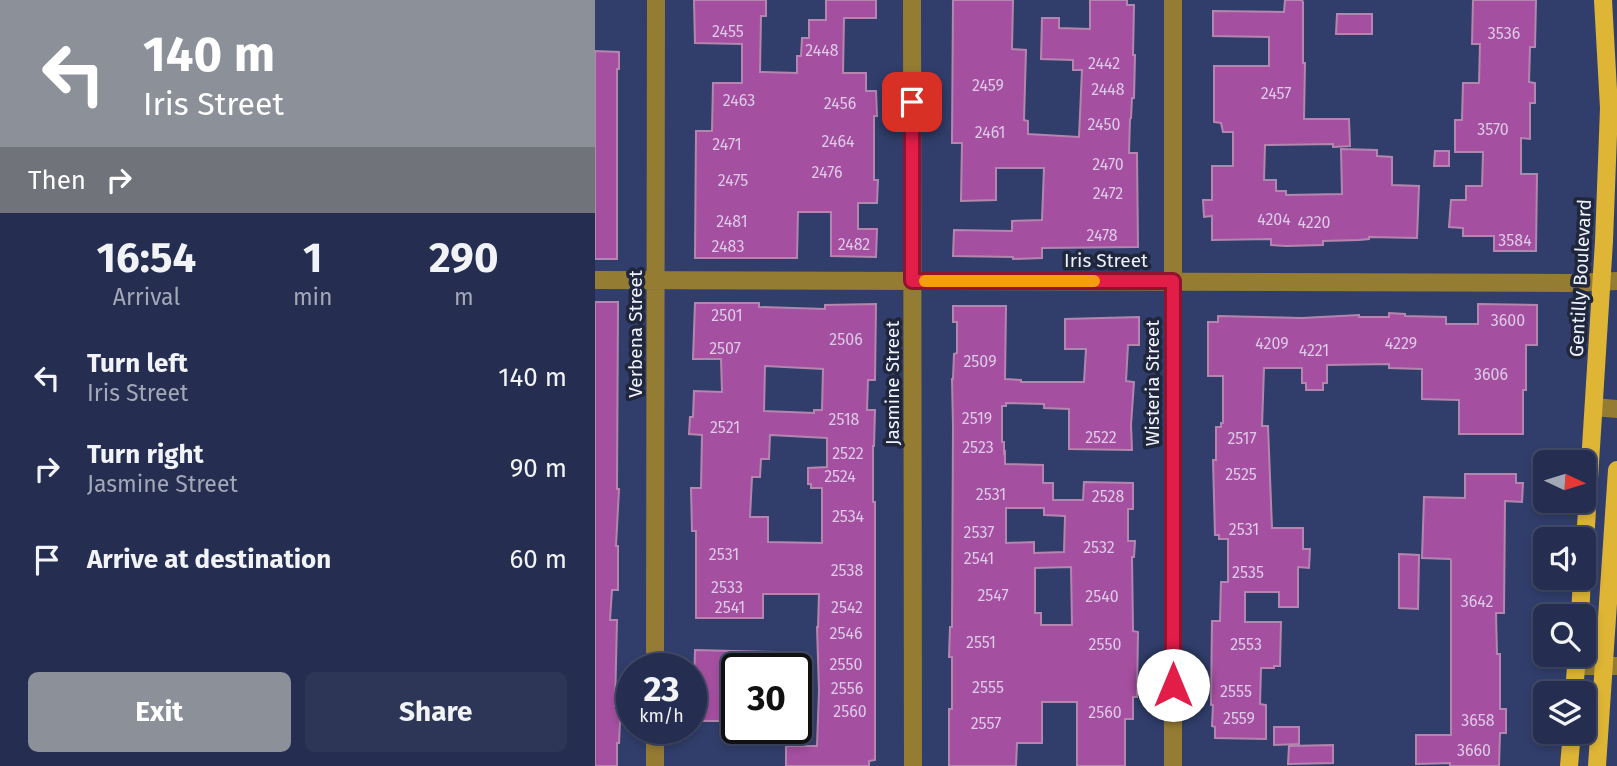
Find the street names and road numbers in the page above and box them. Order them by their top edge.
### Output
street label: Gentilly Boulevard [1565,199,1596,358]
street label: Iris Street [1064,249,1148,272]
street label: Verbena Street [624,270,647,398]
street label: Wisteria Street [1141,320,1164,446]
street label: Jasmine Street [881,321,904,445]

